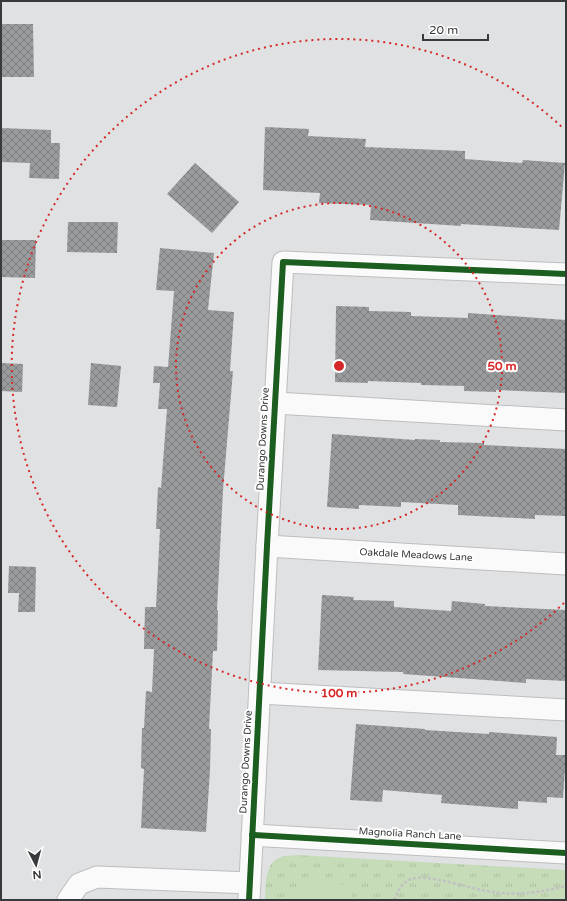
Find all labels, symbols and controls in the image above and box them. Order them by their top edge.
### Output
scale bar [423,16,488,42]
text: 20 m [429,23,458,37]
centre of rings [332,359,346,373]
text: 50 m [487,359,517,373]
street label: Durango Downs Drive [254,387,272,491]
street label: Oakdale Meadows Lane [359,546,473,564]
text: 100 m [321,686,357,700]
street label: Durango Downs Drive [237,710,255,814]
street label: Magnolia Ranch Lane [358,825,462,843]
north arrow [16,845,56,885]
text: N [32,868,42,881]

